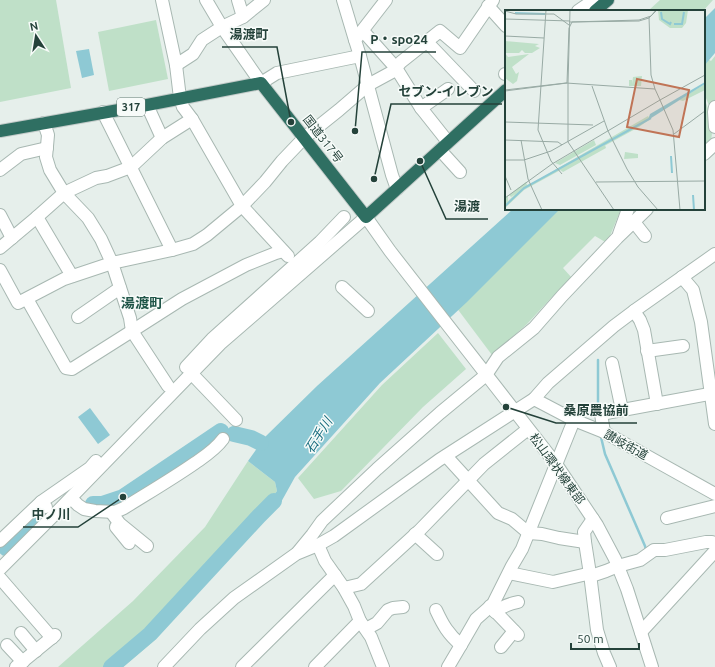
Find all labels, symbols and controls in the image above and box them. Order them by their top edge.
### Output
inset map [505,10,705,210]
north arrow [16,16,56,56]
text: N [29,19,39,33]
callout: 湯渡町 [222,22,277,47]
text: 湯渡町 [229,27,269,41]
callout: P・spo24 [362,27,436,52]
text: P・spo24 [370,32,428,46]
callout: セブン-イレブン [391,79,502,104]
text: セブン-イレブン [398,84,494,98]
road number: 317 [117,98,145,116]
street label: 国道317号 [301,113,346,165]
callout: 湯渡 [446,194,488,219]
text: 湯渡 [454,199,480,213]
district label: 湯渡町 [121,295,163,311]
callout: 桑原農協前 [556,398,637,423]
text: 桑原農協前 [563,403,629,417]
water label: 石手川 [302,413,335,455]
street label: 讃岐街道 [602,427,650,462]
street label: 松山環状線東部 [527,431,587,507]
callout: 中ノ川 [23,502,78,527]
text: 中ノ川 [31,507,71,521]
scale bar [571,625,639,651]
text: 50 m [577,632,604,645]

